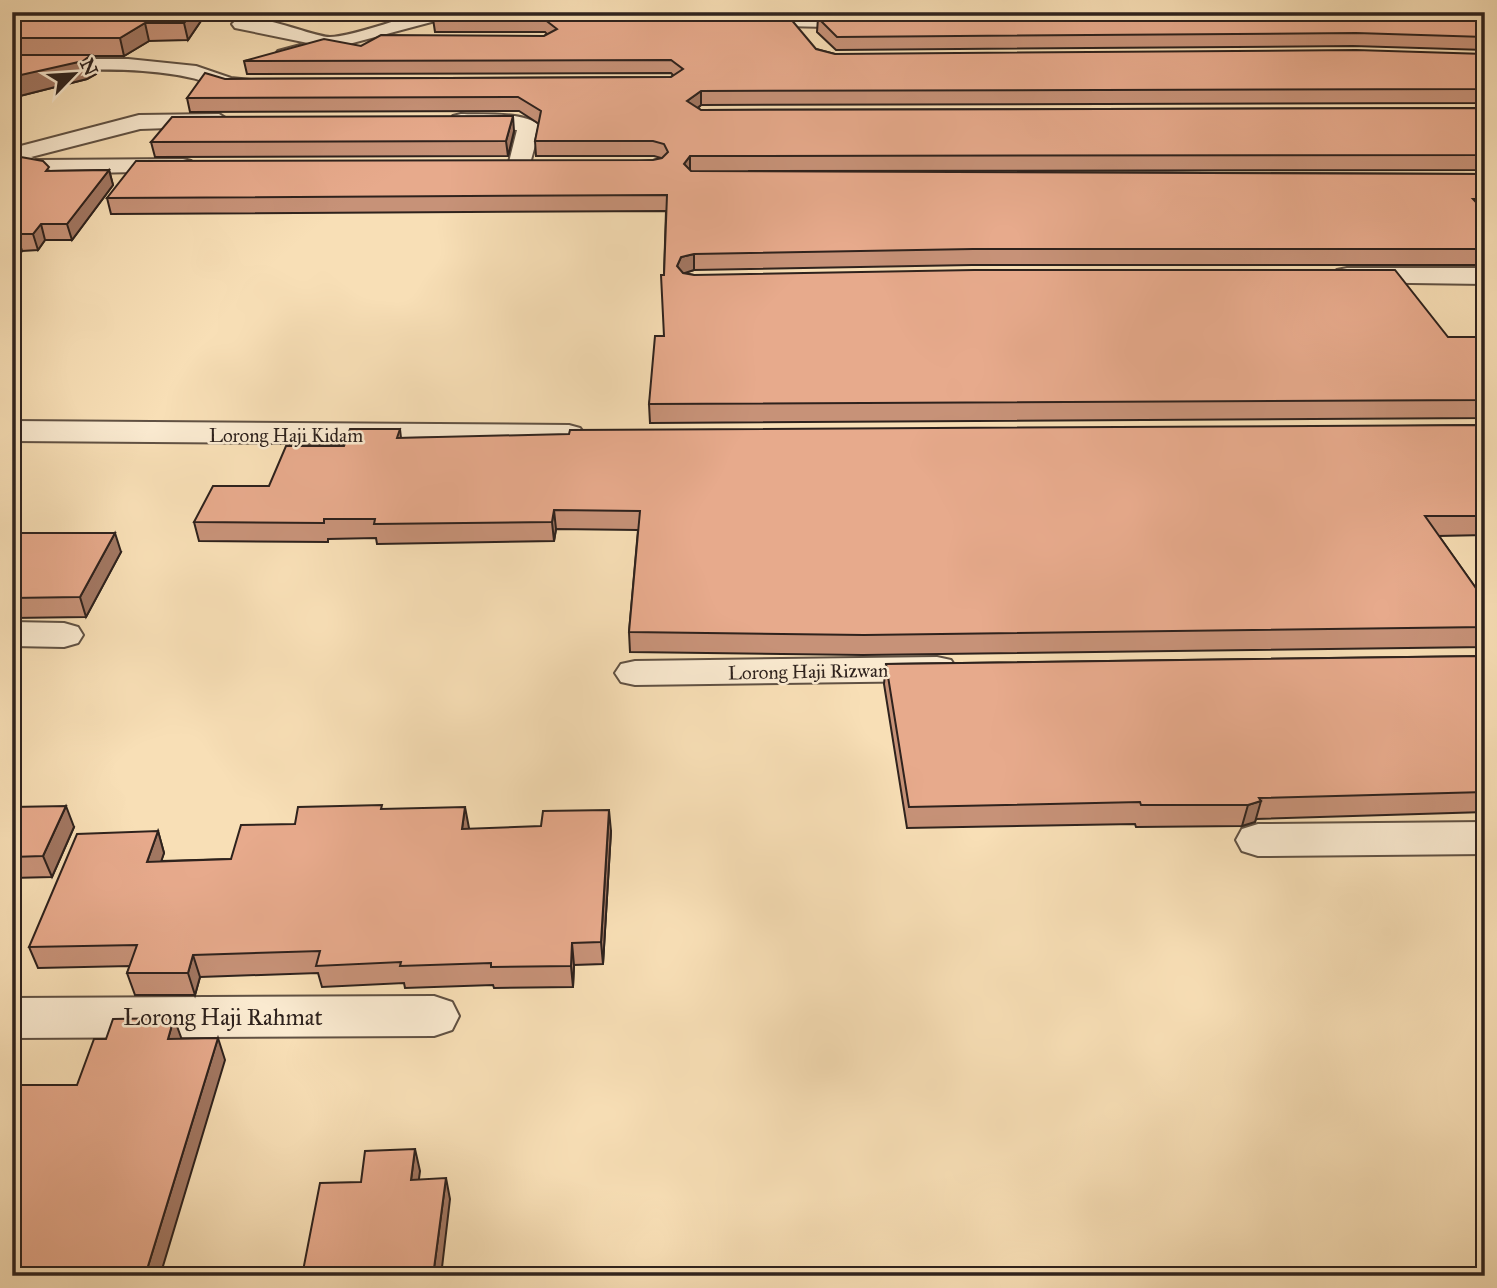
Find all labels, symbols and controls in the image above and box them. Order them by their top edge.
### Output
north arrow [38,38,108,108]
text: N [75,55,103,79]
street label: Lorong Haji Kidam [209,424,363,448]
street label: Lorong Haji Rizwan [728,659,888,685]
street label: Lorong Haji Rahmat [123,1003,323,1032]

